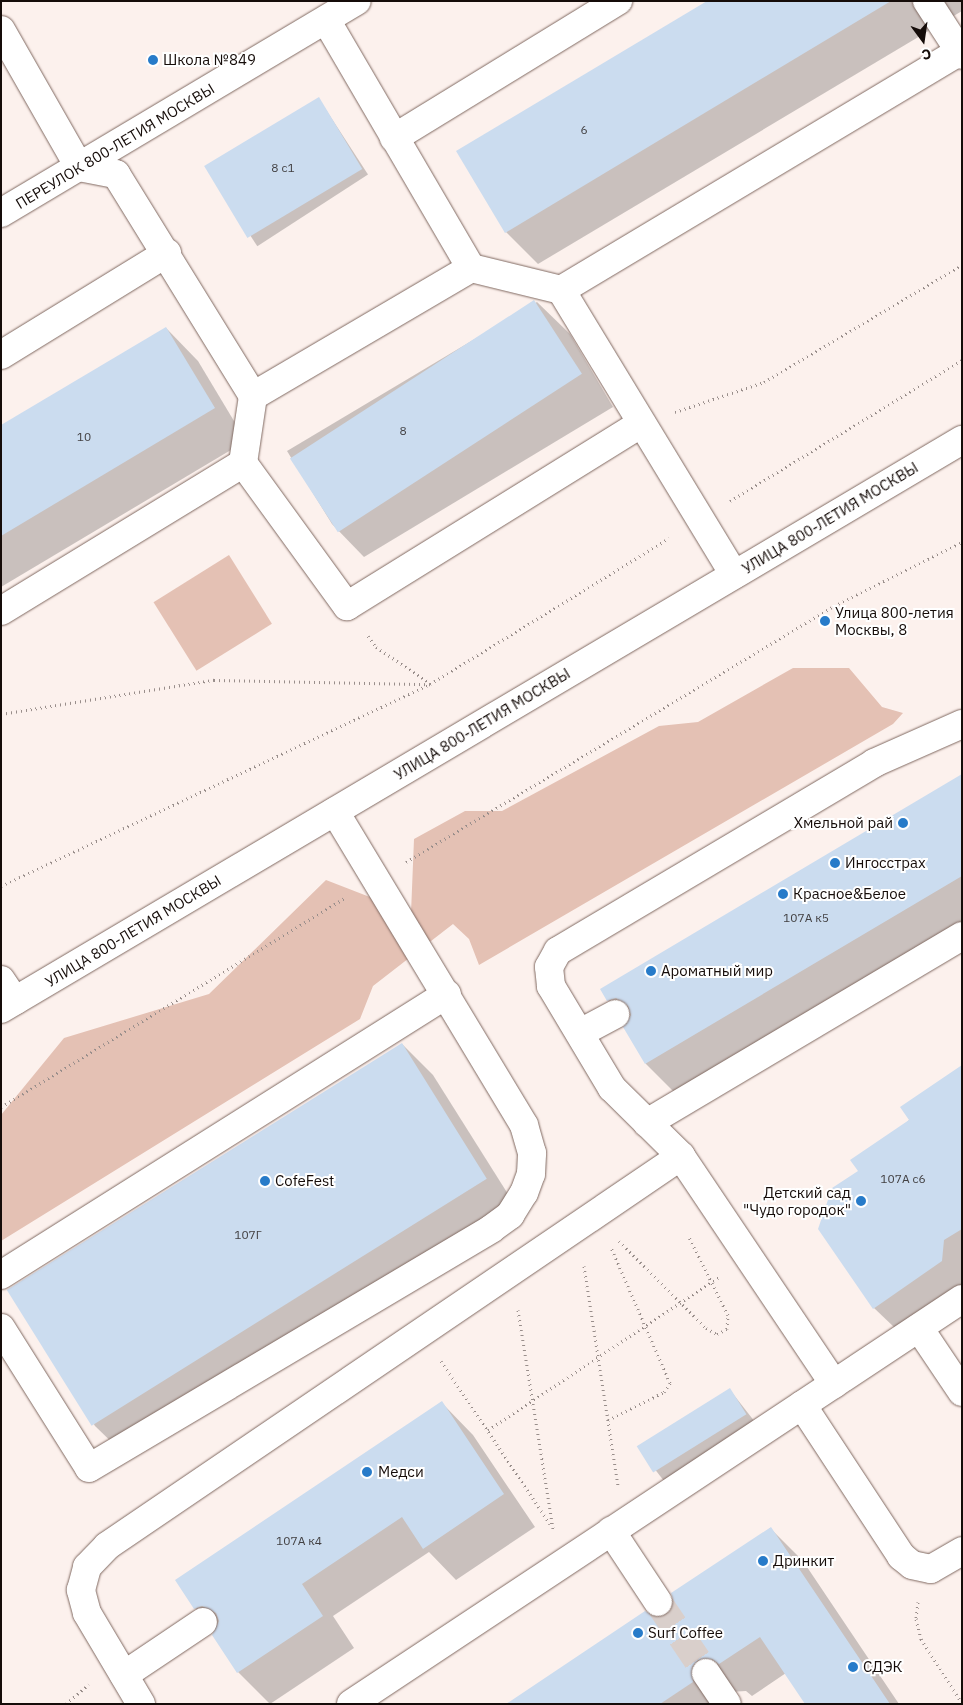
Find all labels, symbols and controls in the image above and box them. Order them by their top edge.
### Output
north arrow [898,15,948,65]
text: С [920,45,933,64]
place label: Школа №849 [163,51,256,69]
marker: Школа №849 [147,54,159,66]
street label: ПЕРЕУЛОК 800-ЛЕТИЯ МОСКВЫ [12,79,218,213]
house number: 6 [580,123,588,137]
house number: 8 с1 [271,161,295,175]
house number: 8 [399,424,407,438]
house number: 10 [77,430,91,444]
street label: УЛИЦА 800-ЛЕТИЯ МОСКВЫ [739,458,921,578]
place label: Улица 800-летия Москвы, 8 [835,603,954,638]
marker: Улица 800-летия Москвы, 8 [819,615,831,627]
street label: УЛИЦА 800-ЛЕТИЯ МОСКВЫ [391,664,573,784]
place label: Хмельной рай [794,814,893,832]
marker: Хмельной рай [897,817,909,829]
place label: Ингосстрах [845,854,926,872]
marker: Ингосстрах [829,857,841,869]
street label: УЛИЦА 800-ЛЕТИЯ МОСКВЫ [42,871,224,991]
place label: Красное&Белое [793,885,906,903]
marker: Красное&Белое [777,888,789,900]
house number: 107А к5 [783,911,829,925]
place label: Ароматный мир [661,962,773,980]
marker: Ароматный мир [645,965,657,977]
place label: CofeFest [275,1172,334,1190]
house number: 107А с6 [880,1172,926,1186]
marker: CofeFest [259,1175,271,1187]
place label: Детский сад "Чудо городок" [743,1183,851,1218]
marker: Детский сад "Чудо городок" [855,1195,867,1207]
house number: 107Г [234,1228,262,1242]
place label: Медси [378,1463,424,1481]
marker: Медси [360,1465,374,1479]
house number: 107А к4 [276,1534,322,1548]
place label: Дринкит [773,1552,834,1570]
marker: Дринкит [757,1555,769,1567]
place label: Surf Coffee [648,1624,723,1642]
marker: Surf Coffee [632,1627,644,1639]
place label: СДЭК [863,1658,903,1676]
marker: СДЭК [847,1661,859,1673]

